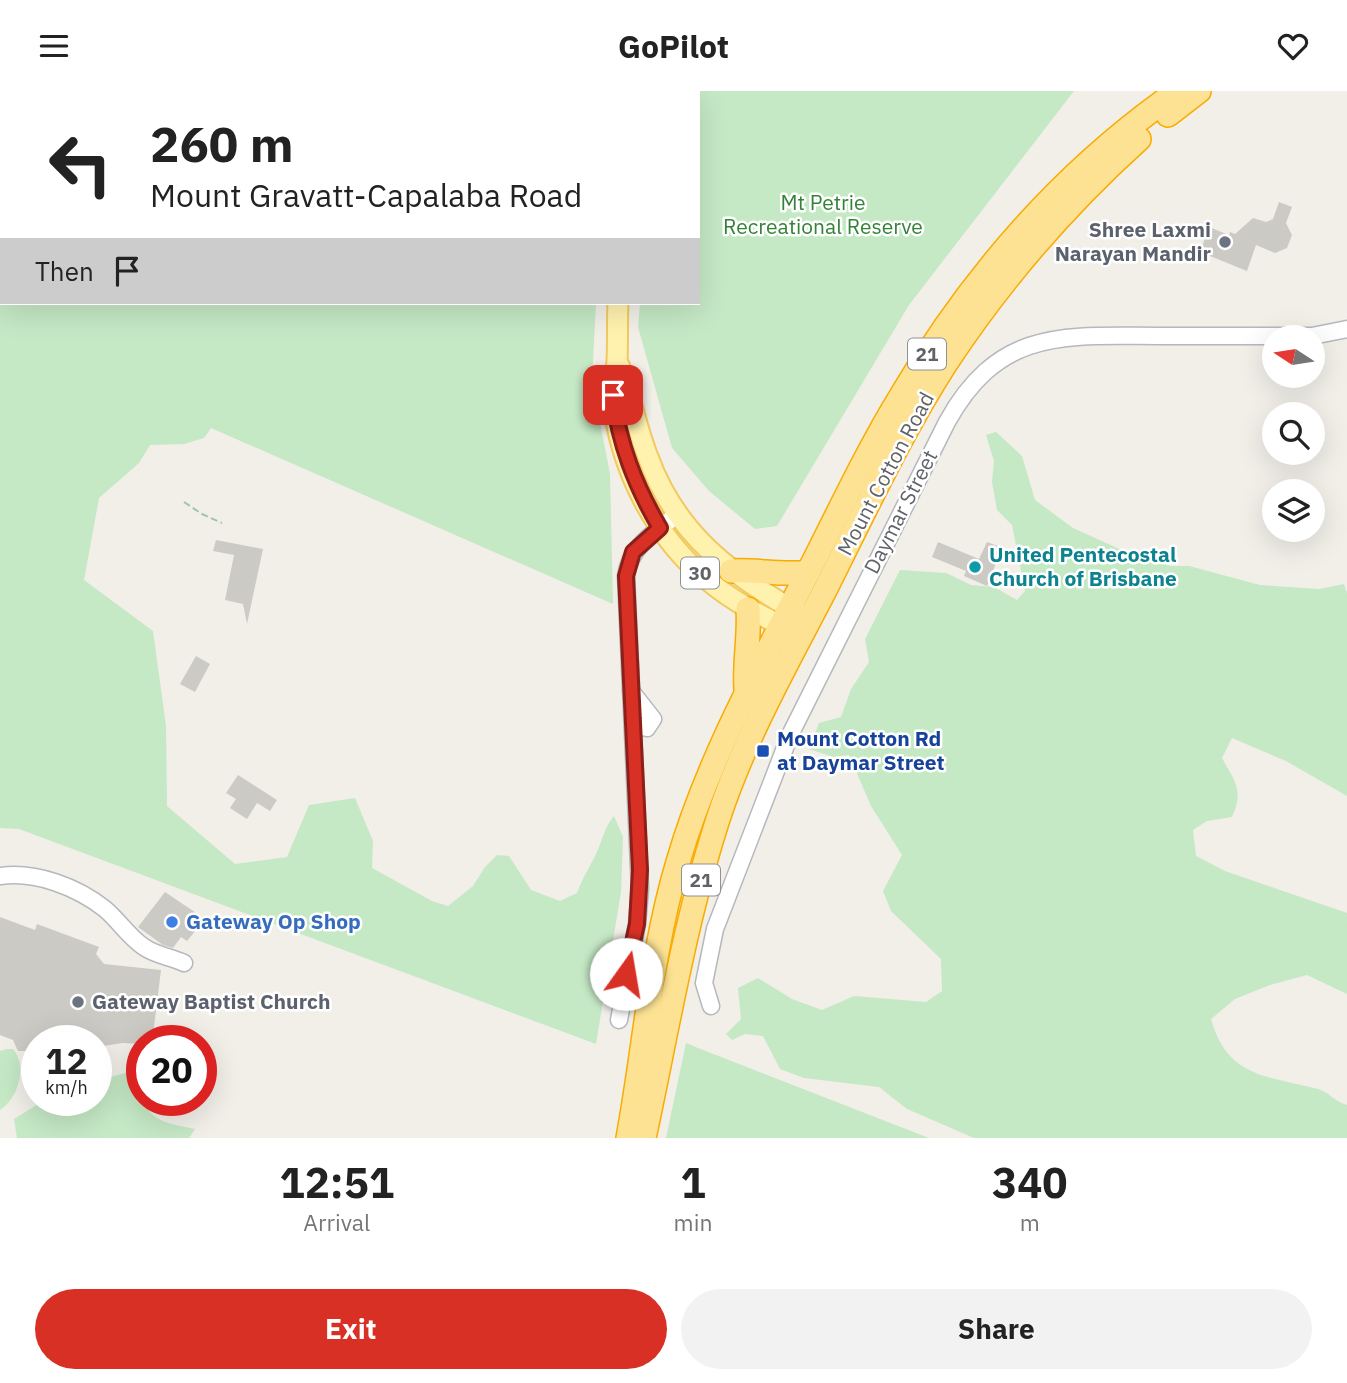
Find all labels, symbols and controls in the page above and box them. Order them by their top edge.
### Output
text: GoPilot [618,25,729,67]
icon: menu [35,27,73,65]
icon: heart [1274,27,1312,65]
text: 260 m [150,112,294,175]
icon: left [35,119,126,210]
text: Mount Gravatt-Capalaba Road [150,174,582,216]
park label: Mt Petrie Recreational Reserve [723,188,923,240]
place label: Shree Laxmi Narayan Mandir [1055,215,1212,267]
marker: Shree Laxmi Narayan Mandir [1217,234,1233,250]
icon: arrive [108,252,146,290]
text: Then [35,254,94,288]
north arrow [1262,325,1325,389]
map controls [1262,325,1325,542]
road number: 21 [908,338,946,369]
pin [583,365,643,425]
icon: arrive [594,376,632,414]
street label: Mount Cotton Road [830,387,940,560]
button: search [1262,402,1325,465]
street label: Daymar Street [857,445,943,578]
button: layers [1262,479,1325,542]
place label: United Pentecostal Church of Brisbane [989,540,1177,592]
road number: 30 [681,558,719,589]
marker: United Pentecostal Church of Brisbane [967,559,983,575]
place label: Mount Cotton Rd at Daymar Street [777,724,945,776]
marker: Mount Cotton Rd at Daymar Street [755,743,771,759]
road number: 21 [682,865,720,895]
place label: Gateway Op Shop [186,907,361,935]
marker: Gateway Op Shop [164,914,180,930]
position arrow [589,937,663,1011]
place label: Gateway Baptist Church [92,987,330,1015]
marker: Gateway Baptist Church [70,994,86,1010]
speed limit sign: 20 [126,1025,217,1116]
text: 12 [45,1038,88,1084]
text: km/h [45,1076,88,1099]
text: 12:51 [279,1155,394,1210]
text: 1 [680,1155,706,1210]
text: 340 [992,1155,1068,1210]
text: Arrival [303,1207,370,1237]
text: min [674,1207,712,1237]
text: m [1020,1207,1040,1237]
button: Exit [35,1289,667,1369]
button: Share [681,1289,1312,1369]

